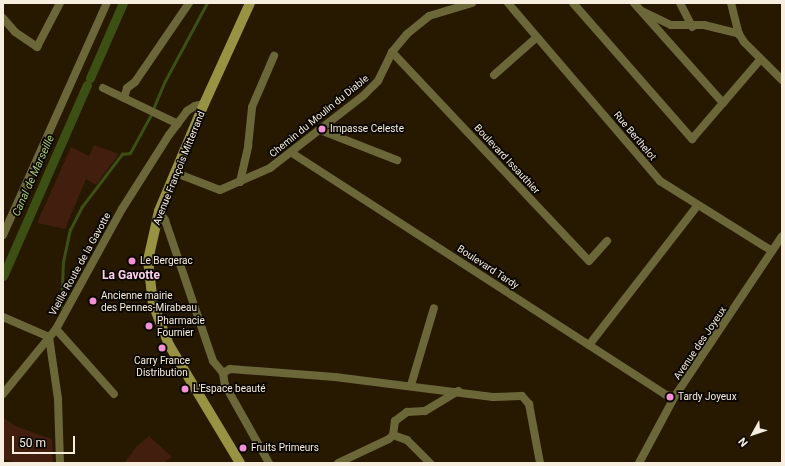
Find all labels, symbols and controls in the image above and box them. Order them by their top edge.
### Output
street label: Chemin du Moulin du Diable [267,72,371,160]
street label: Avenue François Mitterrand [151,109,207,227]
street label: Rue Berthelot [611,109,659,163]
street label: Boulevard Issauthier [472,122,542,196]
place label: Impasse Celeste [330,123,404,135]
marker: Impasse Celeste [317,124,327,134]
water label: Canal de Marseille [10,133,58,219]
street label: Vieille Route de la Gavotte [47,210,113,318]
street label: Boulevard Tardy [455,243,521,291]
place label: Le Bergerac [140,255,193,267]
marker: Le Bergerac [127,256,137,266]
district label: La Gavotte [102,269,160,283]
place label: Ancienne mairie des Pennes-Mirabeau [101,289,197,312]
marker: Ancienne mairie des Pennes-Mirabeau [88,296,98,306]
street label: Avenue des Joyeux [671,304,729,382]
place label: Pharmacie Fournier [157,314,205,338]
marker: Pharmacie Fournier [144,321,154,331]
marker: Carry France Distribution [157,343,167,353]
place label: Carry France Distribution [134,354,190,378]
place label: L'Espace beauté [193,383,265,395]
marker: L'Espace beauté [180,384,190,394]
place label: Tardy Joyeux [678,391,737,403]
marker: Tardy Joyeux [665,392,675,402]
north arrow [733,414,773,454]
scale bar [14,428,77,454]
text: N [736,435,751,449]
text: 50 m [19,436,46,450]
place label: Fruits Primeurs [251,442,319,454]
marker: Fruits Primeurs [238,443,248,453]

